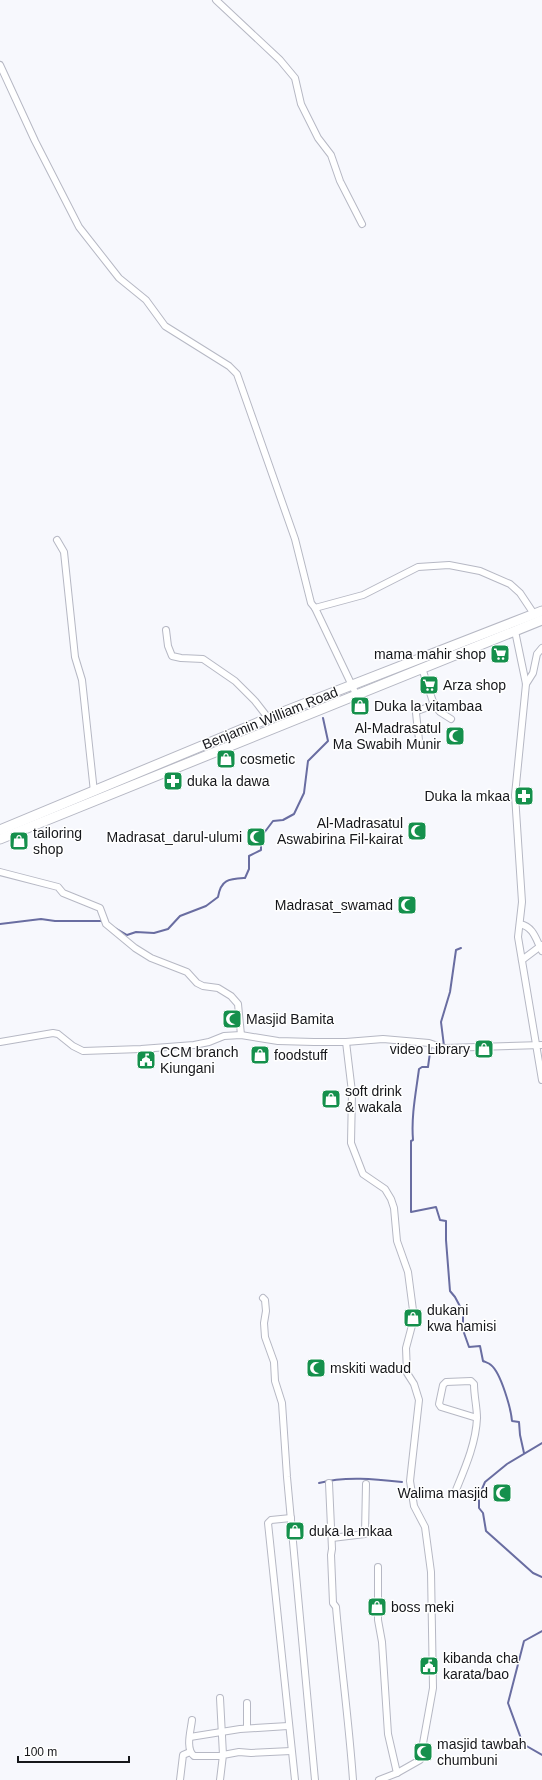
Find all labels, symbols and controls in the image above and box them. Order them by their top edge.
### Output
supermarket icon: mama mahir shop [489,643,511,665]
place label: mama mahir shop [374,646,486,662]
supermarket icon: Arza shop [418,674,440,696]
place label: Arza shop [443,677,506,693]
street label: Benjamin William Road [200,683,340,753]
shop icon: Duka la vitambaa [349,695,371,717]
place label: Duka la vitambaa [374,698,482,714]
place label: Al-Madrasatul Ma Swabih Munir [333,720,441,752]
mosque icon: Al-Madrasatul Ma Swabih Munir [444,725,466,747]
shop icon: cosmetic [215,748,237,770]
place label: cosmetic [240,751,295,767]
pharmacy icon: duka la dawa [162,770,184,792]
place label: duka la dawa [187,773,270,789]
pharmacy icon: Duka la mkaa [513,785,535,807]
place label: Duka la mkaa [424,788,510,804]
place label: Al-Madrasatul Aswabirina Fil-kairat [277,815,403,847]
mosque icon: Al-Madrasatul Aswabirina Fil-kairat [406,820,428,842]
place label: tailoring shop [33,825,82,857]
mosque icon: Madrasat_darul-ulumi [245,826,267,848]
place label: Madrasat_darul-ulumi [107,829,242,845]
shop icon: tailoring shop [8,830,30,852]
mosque icon: Madrasat_swamad [396,894,418,916]
place label: Madrasat_swamad [275,897,393,913]
mosque icon: Masjid Bamita [221,1008,243,1030]
place label: Masjid Bamita [246,1011,334,1027]
shop icon: video Library [473,1038,495,1060]
place label: video Library [390,1041,470,1057]
place label: CCM branch Kiungani [160,1044,239,1076]
shop icon: foodstuff [249,1044,271,1066]
place label: foodstuff [274,1047,328,1063]
public building icon: CCM branch Kiungani [135,1049,157,1071]
place label: soft drink & wakala [345,1083,403,1115]
shop icon: soft drink & wakala [320,1088,342,1110]
place label: dukani kwa hamisi [427,1302,496,1334]
shop icon: dukani kwa hamisi [402,1307,424,1329]
mosque icon: mskiti wadud [305,1357,327,1379]
place label: mskiti wadud [330,1360,411,1376]
mosque icon: Walima masjid [491,1482,513,1504]
place label: Walima masjid [398,1485,488,1501]
shop icon: duka la mkaa [284,1520,306,1542]
place label: duka la mkaa [309,1523,392,1539]
shop icon: boss meki [366,1596,388,1618]
place label: boss meki [391,1599,454,1615]
place label: kibanda cha karata/bao [443,1650,519,1682]
public building icon: kibanda cha karata/bao [418,1655,440,1677]
place label: masjid tawbah chumbuni [437,1736,527,1768]
scale bar [18,1738,129,1764]
mosque icon: masjid tawbah chumbuni [412,1741,434,1763]
text: 100 m [24,1745,57,1759]

